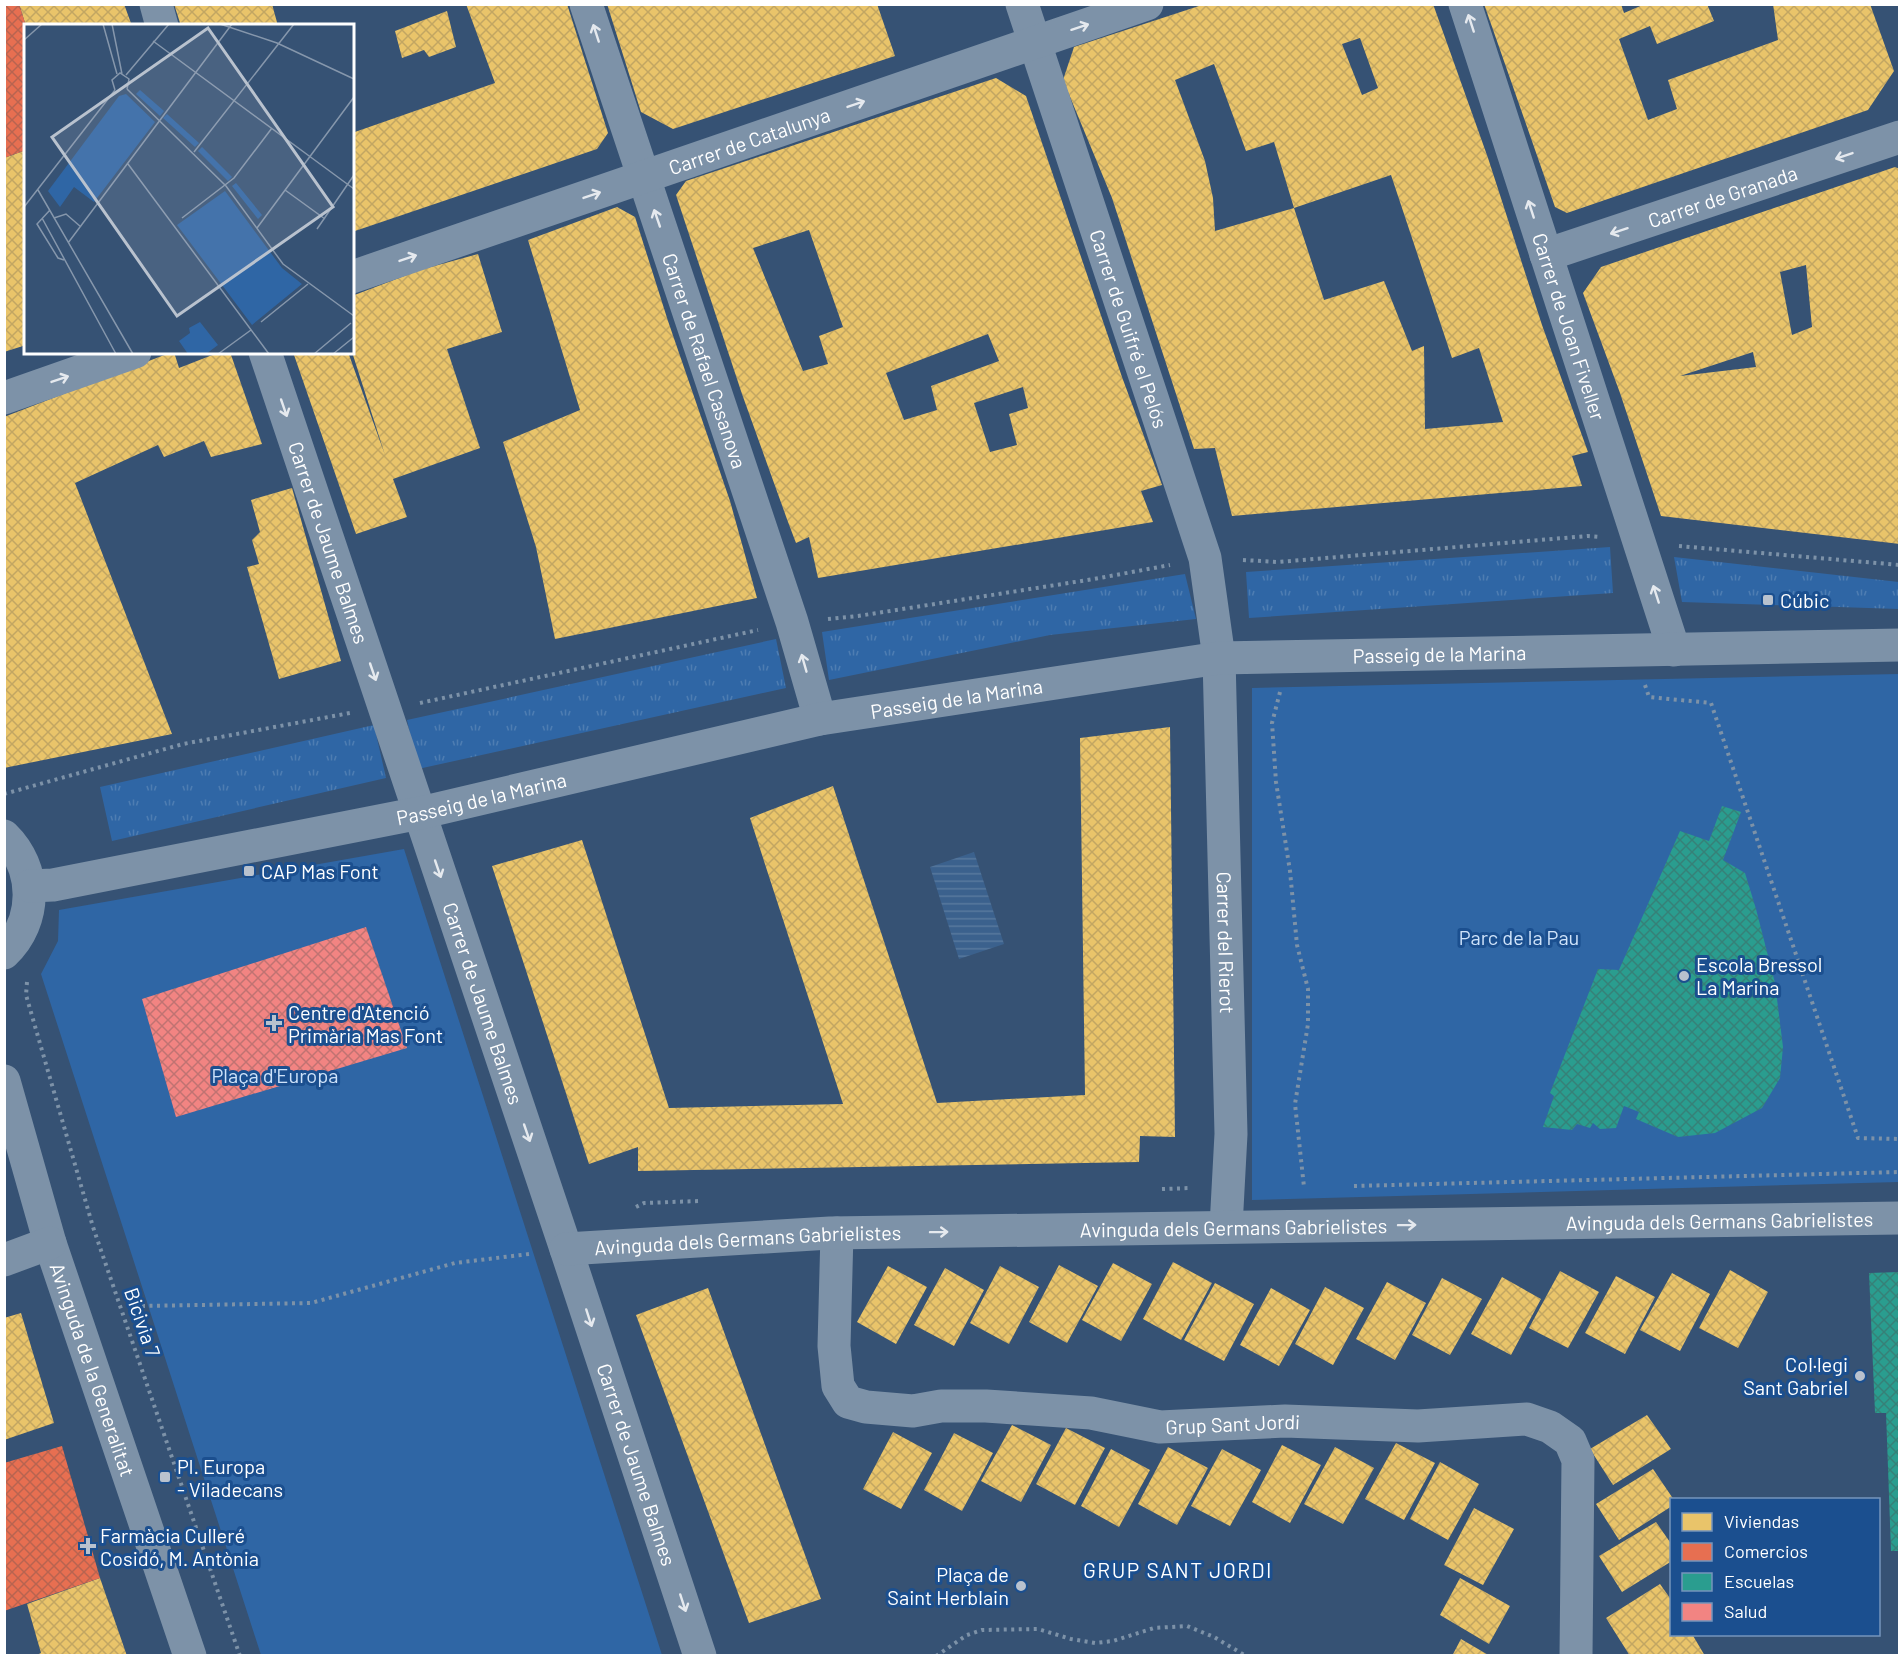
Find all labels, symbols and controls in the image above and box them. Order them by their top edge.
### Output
one-way arrow [1465,14,1476,33]
one-way arrow [1070,21,1089,32]
inset map [24,24,354,354]
one-way arrow [590,24,601,43]
one-way arrow [846,97,865,108]
street label: Carrer de Catalunya [665,102,833,179]
one-way arrow [1835,151,1854,162]
street label: Carrer de Granada [1645,160,1800,232]
one-way arrow [582,188,601,199]
one-way arrow [1525,200,1536,219]
one-way arrow [650,209,661,228]
street label: Carrer de Guifré el Pelós [1085,226,1173,431]
one-way arrow [1610,226,1629,237]
street label: Carrer de Joan Fiveller [1528,230,1611,423]
street label: Carrer de Rafael Casanova [658,250,752,472]
one-way arrow [398,252,417,263]
one-way arrow [50,372,69,383]
one-way arrow [279,398,290,417]
street label: Carrer de Jaume Balmes [284,438,374,647]
one-way arrow [1649,585,1660,604]
place label: Cúbic [1780,588,1829,612]
marker: Cúbic [1761,593,1775,607]
street label: Passeig de la Marina [1352,640,1527,667]
one-way arrow [797,654,809,673]
one-way arrow [368,662,379,681]
street label: Passeig de la Marina [869,673,1044,723]
street label: Passeig de la Marina [394,767,569,829]
place label: CAP Mas Font [261,859,379,883]
one-way arrow [434,859,445,878]
marker: CAP Mas Font [242,864,256,878]
street label: Carrer del Rierot [1212,871,1240,1014]
street label: Carrer de Jaume Balmes [439,899,529,1107]
park label: Parc de la Pau [1459,925,1579,949]
place label: Escola Bressol La Marina [1696,952,1822,999]
marker: Escola Bressol La Marina [1677,969,1691,983]
place label: Centre d'Atenció Primària Mas Font [288,1000,443,1047]
marker: Centre d'Atenció Primària Mas Font [265,1014,283,1032]
park label: Plaça d'Europa [212,1063,339,1087]
one-way arrow [523,1123,534,1142]
street label: Avinguda dels Germans Gabrielistes [1565,1206,1873,1235]
street label: Avinguda dels Germans Gabrielistes [1080,1213,1387,1241]
one-way arrow [1397,1219,1417,1231]
street label: Avinguda dels Germans Gabrielistes [593,1220,901,1259]
one-way arrow [929,1226,949,1237]
street label: Avinguda de la Generalitat [46,1260,140,1480]
street label: Bicivia 7 [120,1284,166,1360]
one-way arrow [584,1308,595,1327]
place label: Col·legi Sant Gabriel [1743,1352,1848,1399]
street label: Carrer de Jaume Balmes [592,1360,681,1569]
marker: Col·legi Sant Gabriel [1853,1369,1867,1383]
street label: Grup Sant Jordi [1165,1409,1301,1439]
place label: Pl. Europa - Viladecans [177,1454,283,1501]
marker: Pl. Europa - Viladecans [158,1470,172,1484]
legend [1670,1498,1880,1636]
text: Viviendas [1724,1510,1799,1532]
place label: Farmàcia Culleré Cosidó, M. Antònia [100,1523,259,1570]
marker: Farmàcia Culleré Cosidó, M. Antònia [81,1539,95,1553]
text: Comercios [1724,1540,1808,1562]
district label: GRUP SANT JORDI [1083,1557,1273,1582]
place label: Plaça de Saint Herblain [887,1562,1009,1609]
text: Escuelas [1724,1570,1794,1592]
marker: Plaça de Saint Herblain [1014,1579,1028,1593]
one-way arrow [678,1593,689,1612]
text: Salud [1724,1600,1767,1622]

